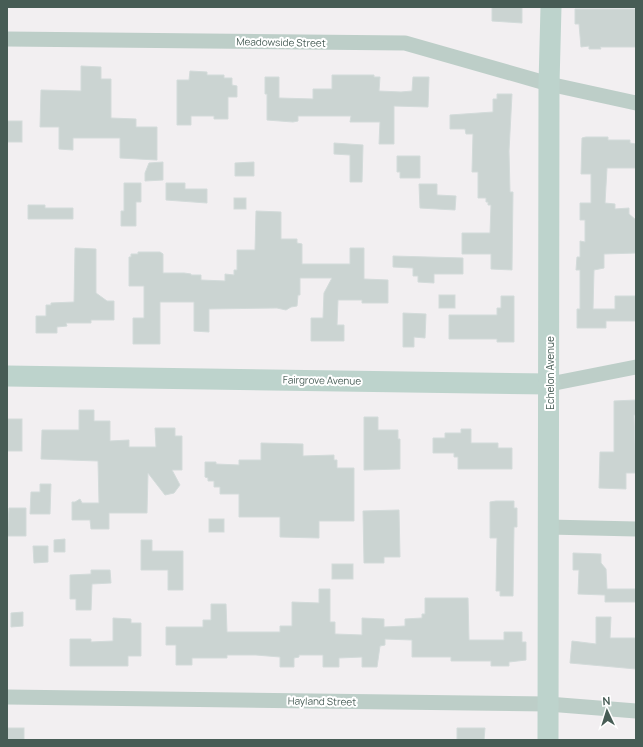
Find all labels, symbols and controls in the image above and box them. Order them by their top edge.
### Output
street label: Meadowside Street [236,34,326,50]
street label: Echelon Avenue [543,336,557,410]
street label: Fairgrove Avenue [283,372,361,388]
north arrow [587,691,627,731]
street label: Hayland Street [288,693,356,709]
text: N [602,693,611,708]

